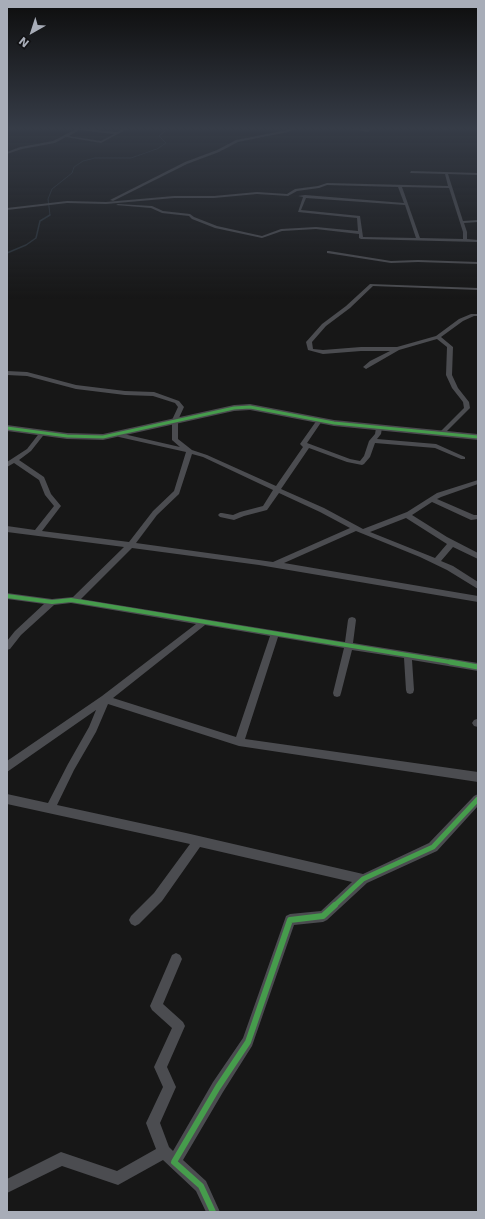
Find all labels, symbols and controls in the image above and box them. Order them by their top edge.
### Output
north arrow [12,12,52,52]
text: N [16,34,32,50]

